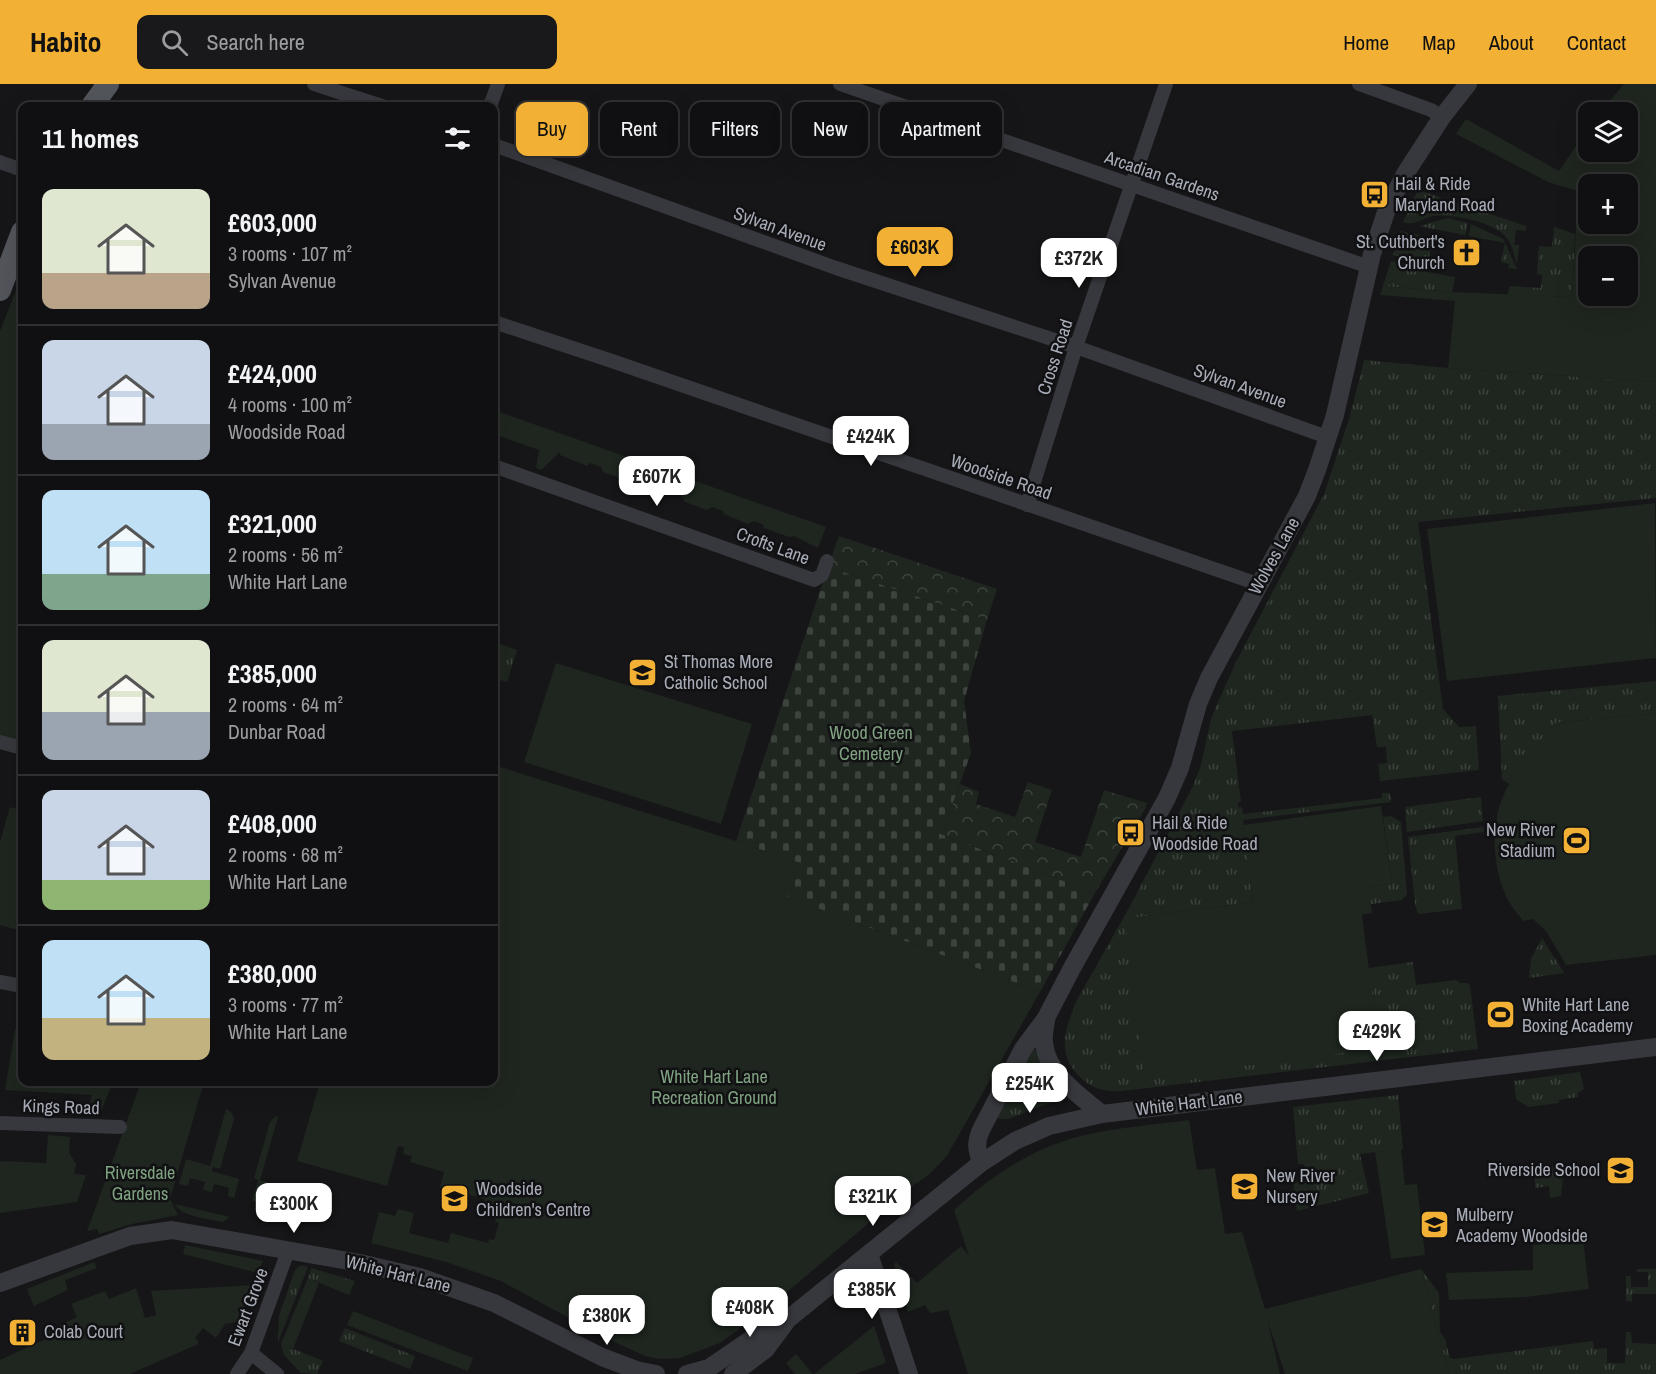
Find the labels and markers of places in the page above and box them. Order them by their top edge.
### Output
place label: Hail & Ride Maryland Road [1395,171,1495,217]
bus stop icon: Hail & Ride Maryland Road [1358,178,1390,210]
pin: £603K [873,227,957,278]
place label: St. Cuthbert's Church [1356,229,1445,275]
church icon: St. Cuthbert's Church [1450,236,1482,268]
pin: £372K [1037,238,1121,289]
pin: £424K [829,416,913,467]
pin: £607K [615,456,699,507]
place label: St Thomas More Catholic School [664,649,773,695]
school or university icon: St Thomas More Catholic School [627,656,659,688]
place label: Hail & Ride Woodside Road [1152,810,1258,856]
bus stop icon: Hail & Ride Woodside Road [1115,817,1147,849]
place label: New River Stadium [1486,817,1555,863]
sports icon: New River Stadium [1560,824,1592,856]
place label: White Hart Lane Boxing Academy [1522,992,1633,1038]
sports icon: White Hart Lane Boxing Academy [1485,999,1517,1031]
pin: £429K [1335,1011,1419,1062]
pin: £254K [988,1063,1072,1114]
school or university icon: Riverside School [1605,1154,1637,1186]
place label: Riverside School [1488,1157,1600,1182]
place label: New River Nursery [1266,1163,1335,1209]
school or university icon: New River Nursery [1229,1170,1261,1202]
place label: Woodside Children's Centre [476,1176,590,1222]
pin: £321K [831,1176,915,1227]
pin: £300K [252,1183,336,1234]
school or university icon: Woodside Children's Centre [439,1183,471,1215]
place label: Mulberry Academy Woodside [1455,1202,1588,1248]
school or university icon: Mulberry Academy Woodside [1419,1209,1451,1241]
pin: £385K [830,1269,914,1320]
pin: £408K [708,1287,792,1338]
pin: £380K [565,1295,649,1346]
building icon: Colab Court [7,1316,39,1348]
place label: Colab Court [44,1319,123,1344]

